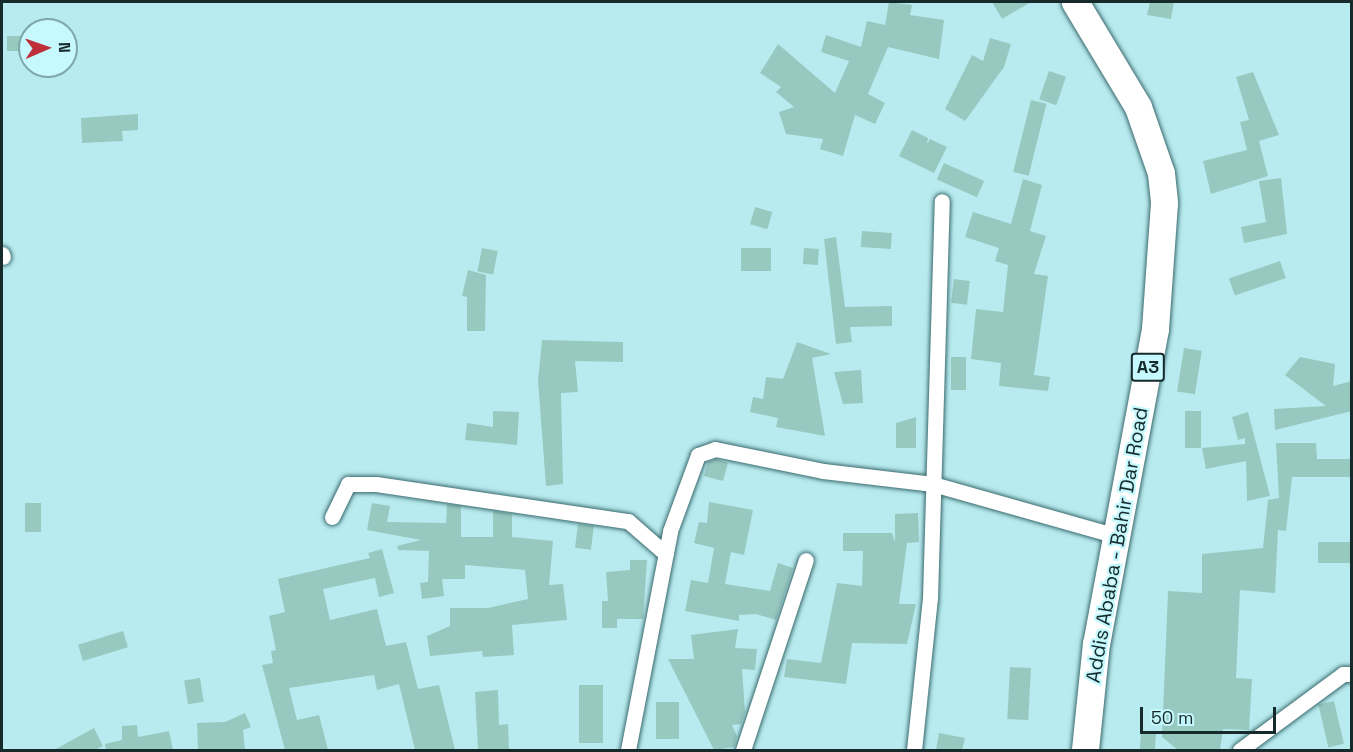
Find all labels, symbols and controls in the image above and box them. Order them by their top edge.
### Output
north arrow [18,18,78,78]
text: N [54,42,75,53]
road number: A3 [1130,352,1166,382]
street label: Addis Ababa - Bahir Dar Road [1081,405,1153,685]
scale bar [1143,695,1280,733]
text: 50 m [1151,706,1193,729]

